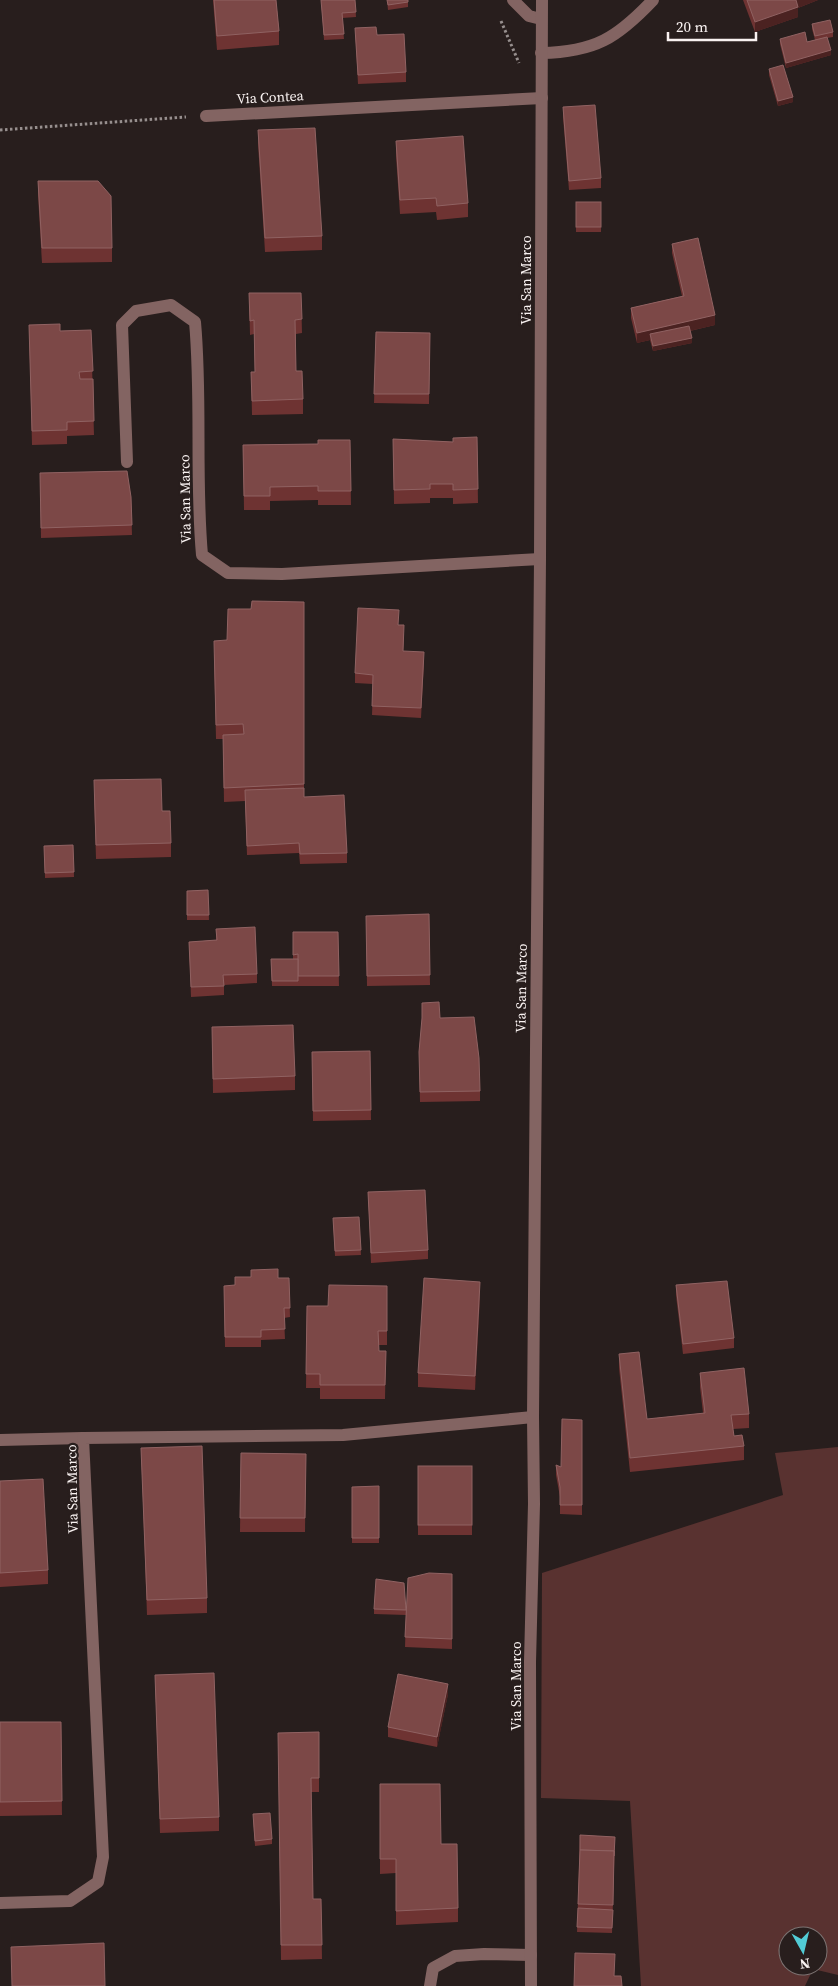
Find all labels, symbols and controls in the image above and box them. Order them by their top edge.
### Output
scale bar [668,10,756,42]
text: 20 m [676,16,708,37]
street label: Via Contea [236,85,305,109]
street label: Via San Marco [516,235,536,325]
street label: Via San Marco [174,454,196,544]
street label: Via San Marco [510,943,532,1033]
street label: Via San Marco [61,1444,83,1534]
street label: Via San Marco [506,1641,526,1731]
north arrow [778,1926,828,1976]
text: N [798,1953,811,1974]

